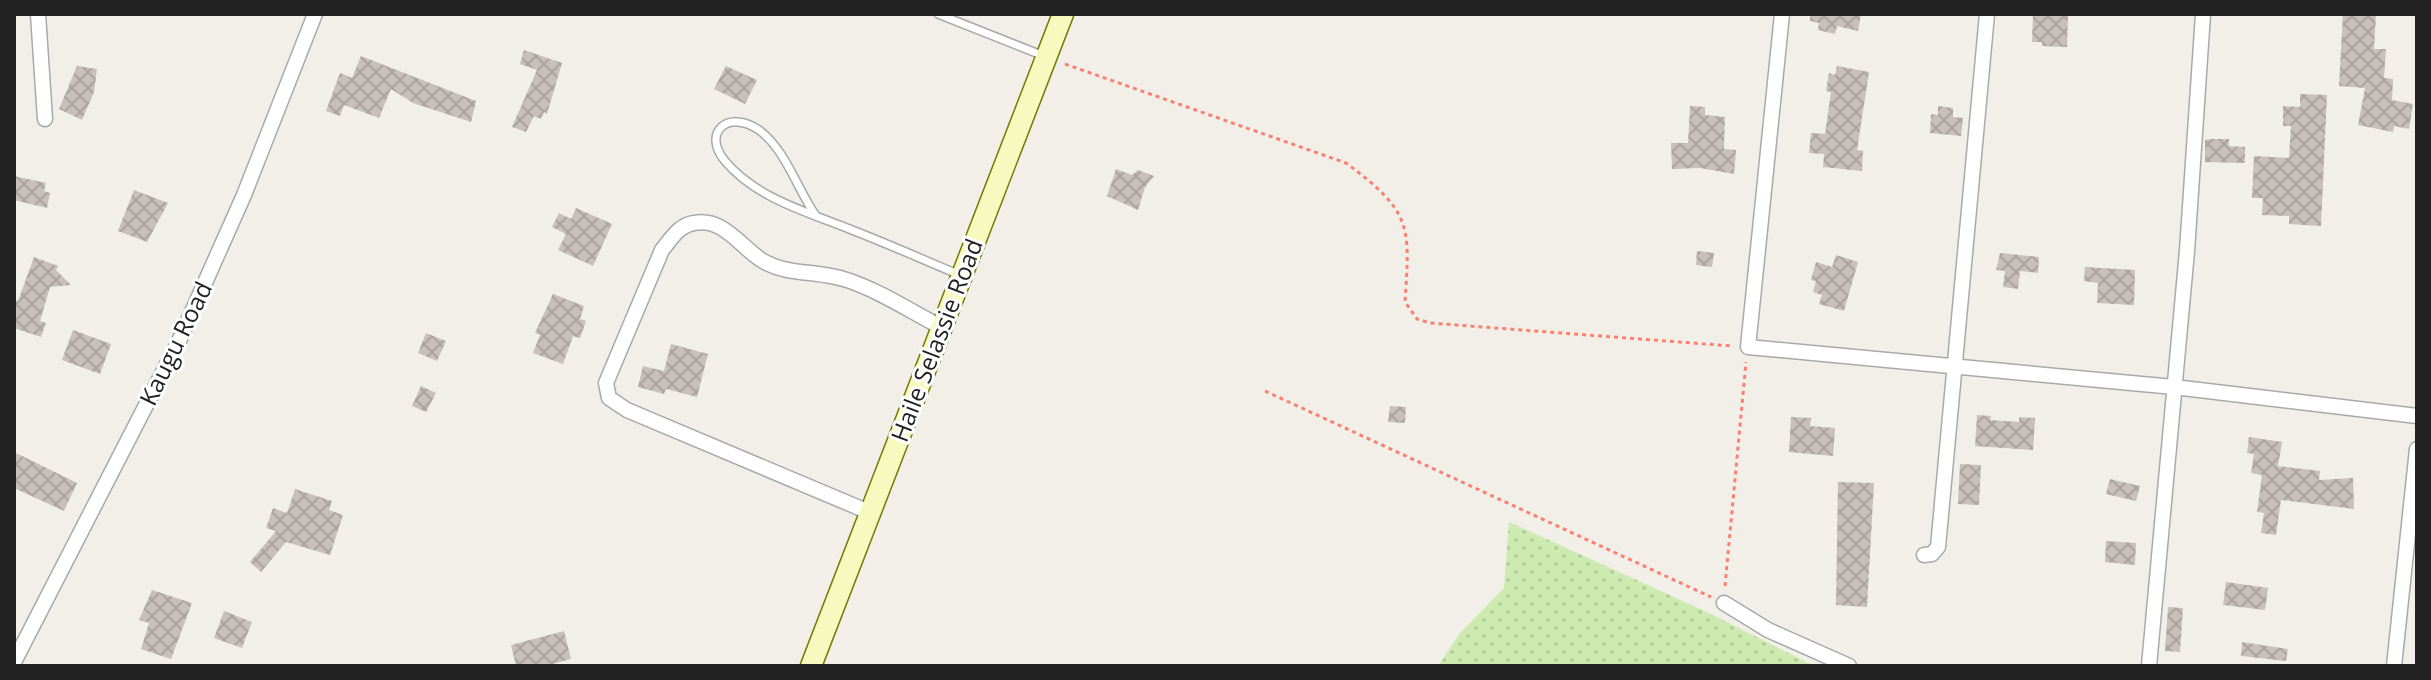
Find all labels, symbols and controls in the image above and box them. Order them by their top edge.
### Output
street label: Haile Selassie Road [882,234,990,446]
street label: Kaugu Road [131,276,219,410]

